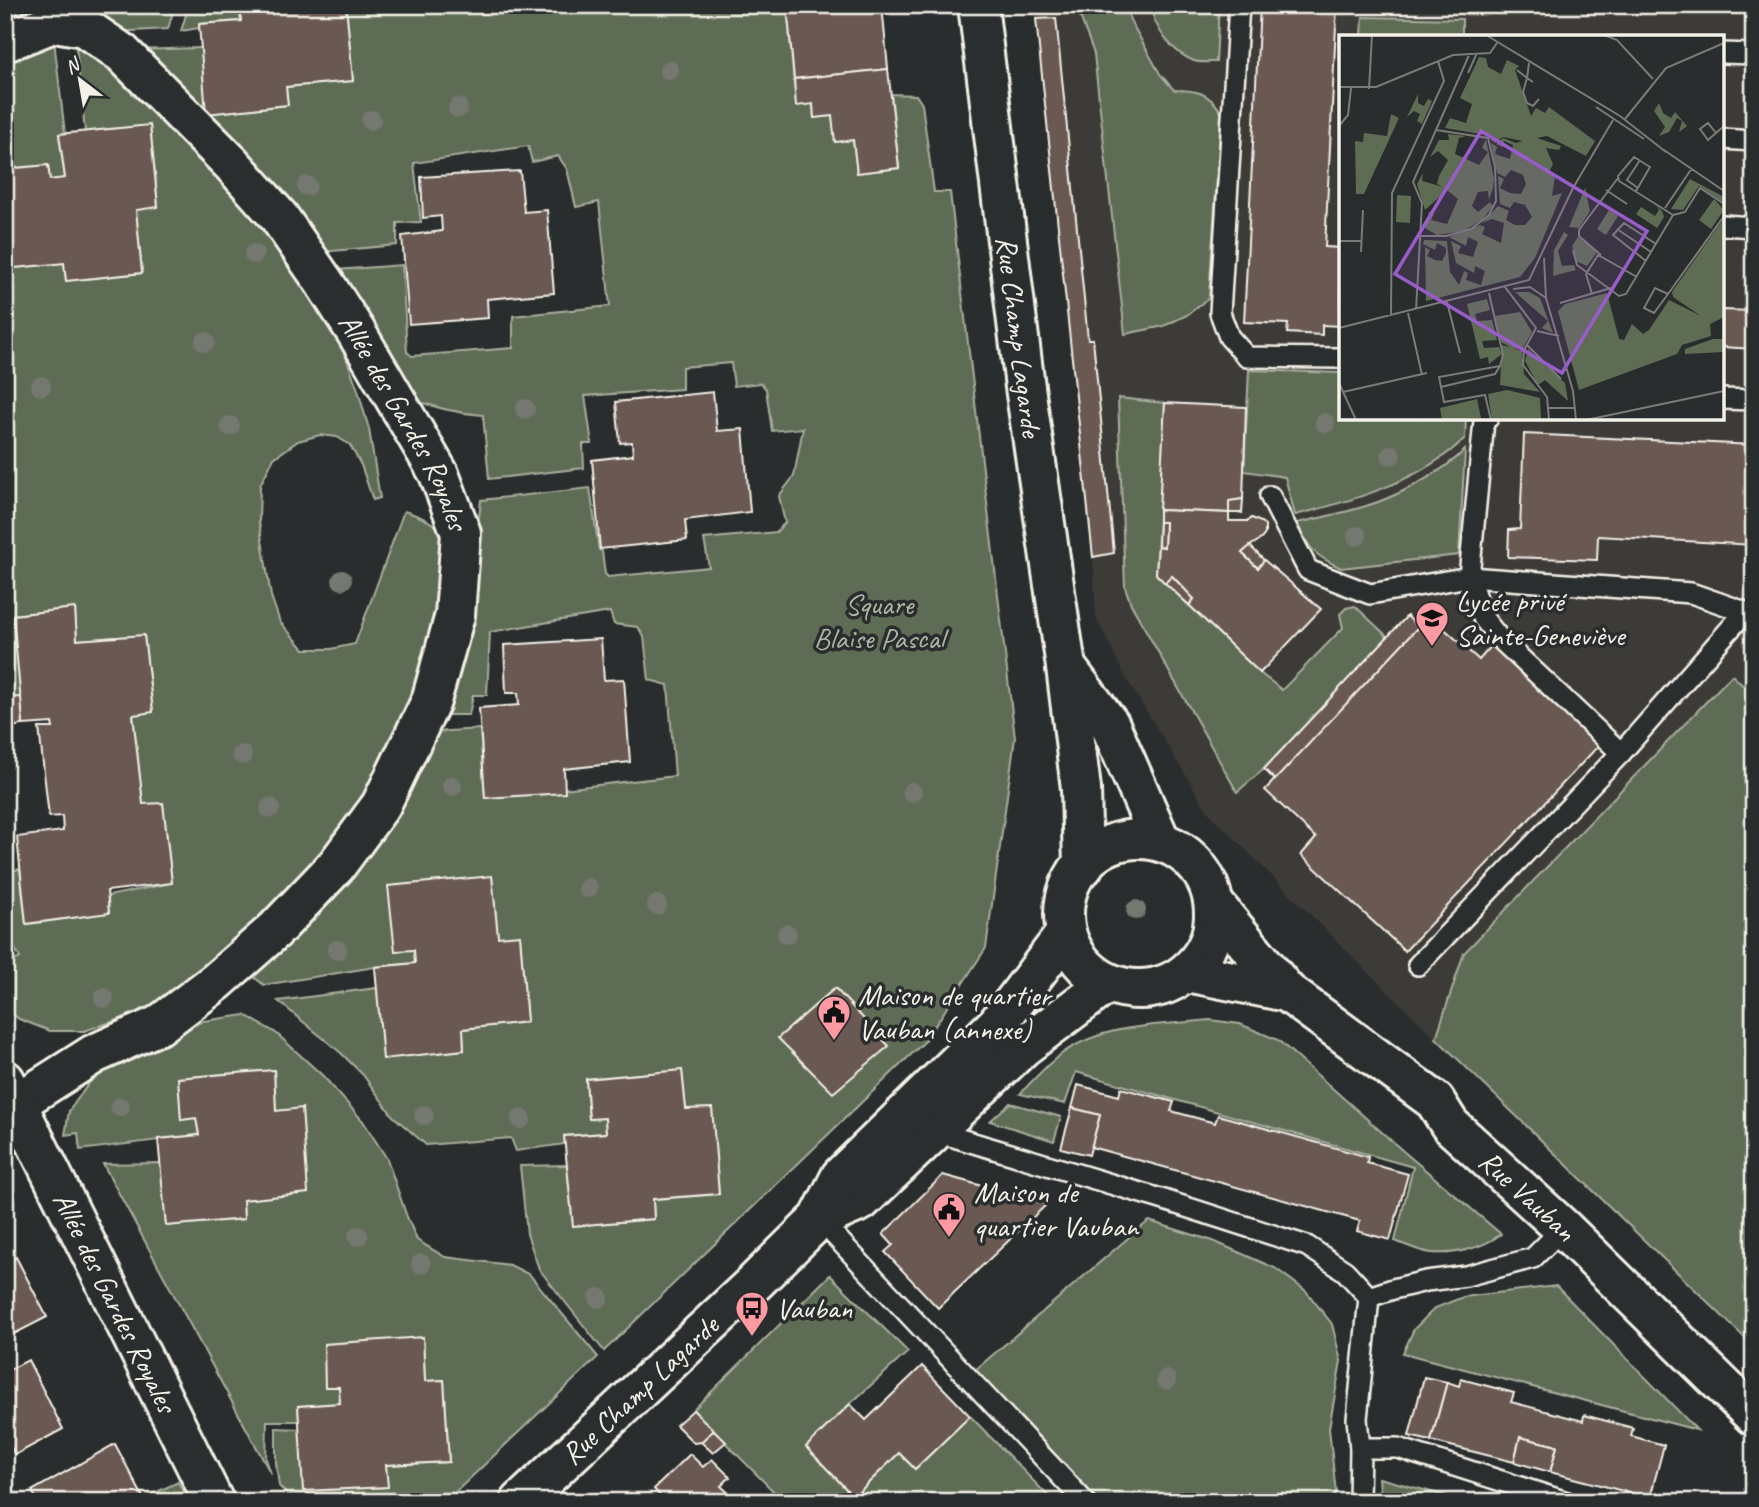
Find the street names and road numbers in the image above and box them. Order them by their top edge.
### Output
street label: Rue Champ Lagarde [988,234,1051,442]
street label: Allée des Gardes Royales [330,306,478,538]
street label: Rue Vauban [1471,1142,1585,1250]
street label: Allée des Gardes Royales [44,1185,187,1422]
street label: Rue Champ Lagarde [553,1305,728,1473]

